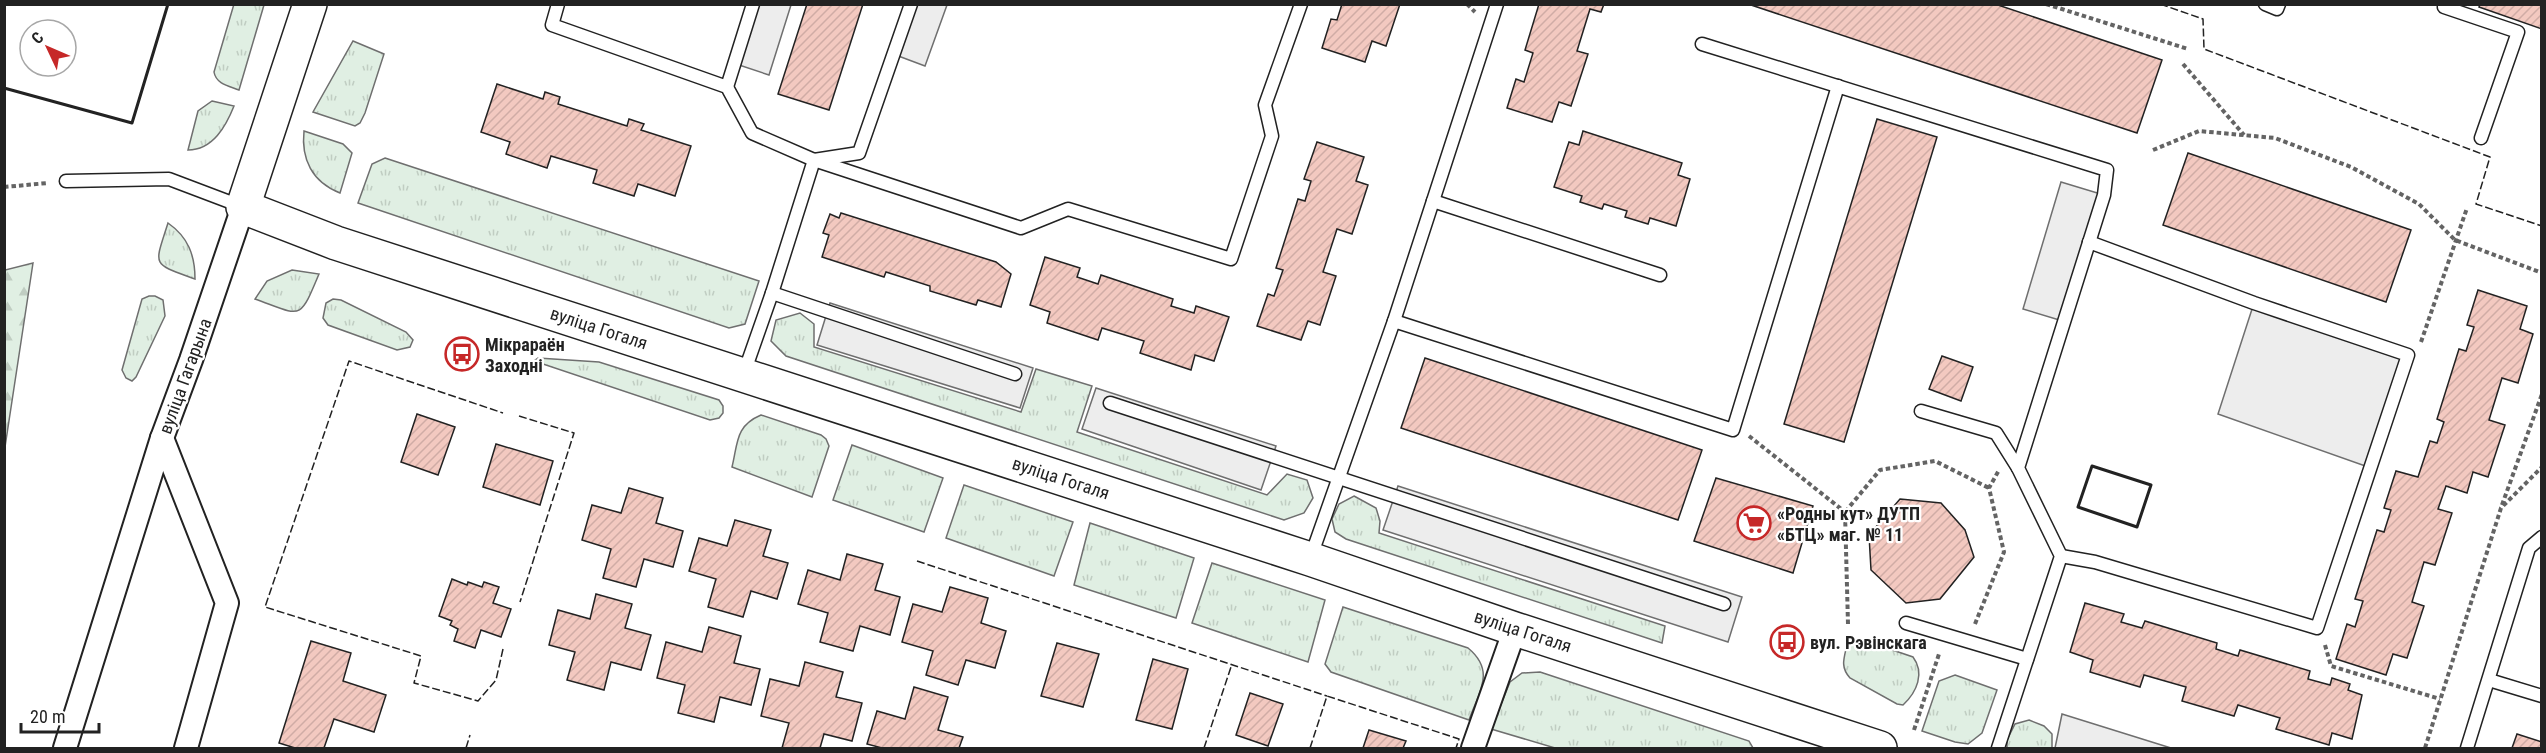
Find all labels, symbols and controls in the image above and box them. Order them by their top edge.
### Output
north arrow [18,18,78,78]
text: С [28,28,48,48]
street label: вуліца Гогаля [548,302,650,354]
street label: вуліца Гагарына [154,315,216,437]
place label: Мікрараён Заходні [485,334,565,376]
bus stop icon: Мікрараён Заходні [444,336,480,372]
street label: вуліца Гогаля [1010,452,1112,504]
place label: «Родны кут» ДУТП «БТЦ» маг. № 11 [1777,503,1920,545]
supermarket icon: «Родны кут» ДУТП «БТЦ» маг. № 11 [1736,505,1772,541]
street label: вуліца Гогаля [1472,605,1574,657]
bus stop icon: вул. Рэвінскага [1769,624,1805,660]
place label: вул. Рэвінскага [1810,632,1927,653]
scale bar [21,696,99,734]
text: 20 m [30,706,65,727]

